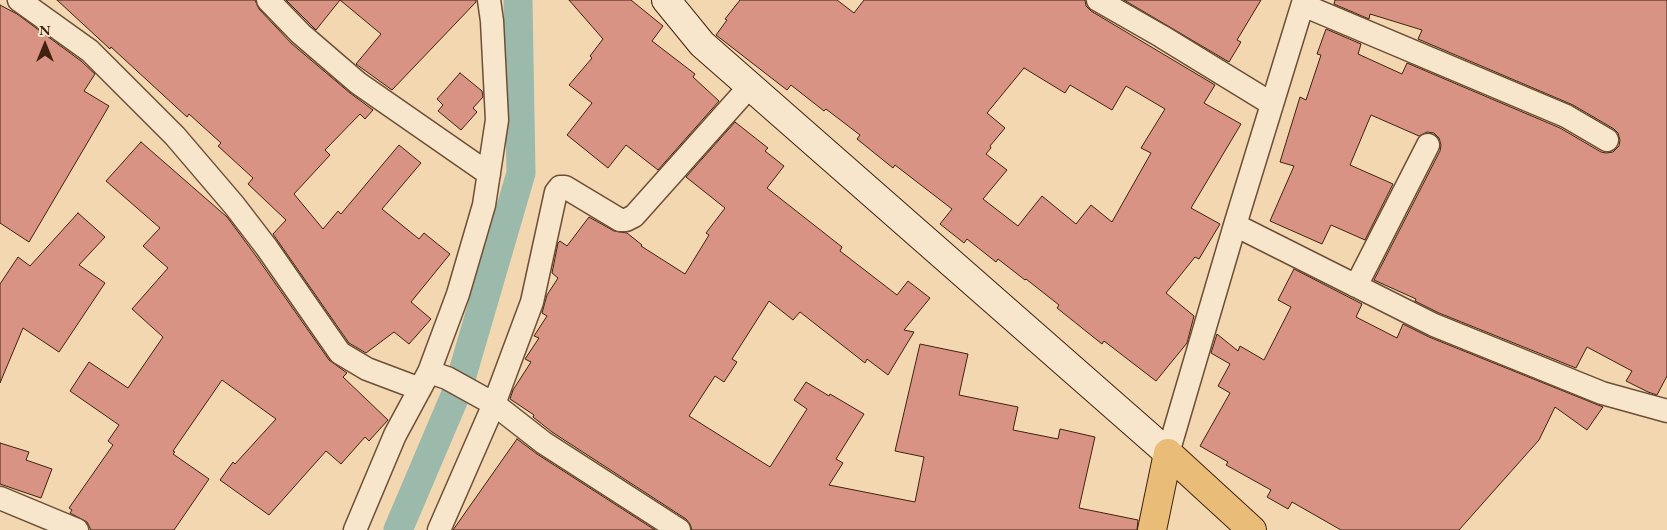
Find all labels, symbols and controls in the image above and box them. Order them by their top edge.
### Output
north arrow [20,20,70,70]
text: N [39,21,51,39]

